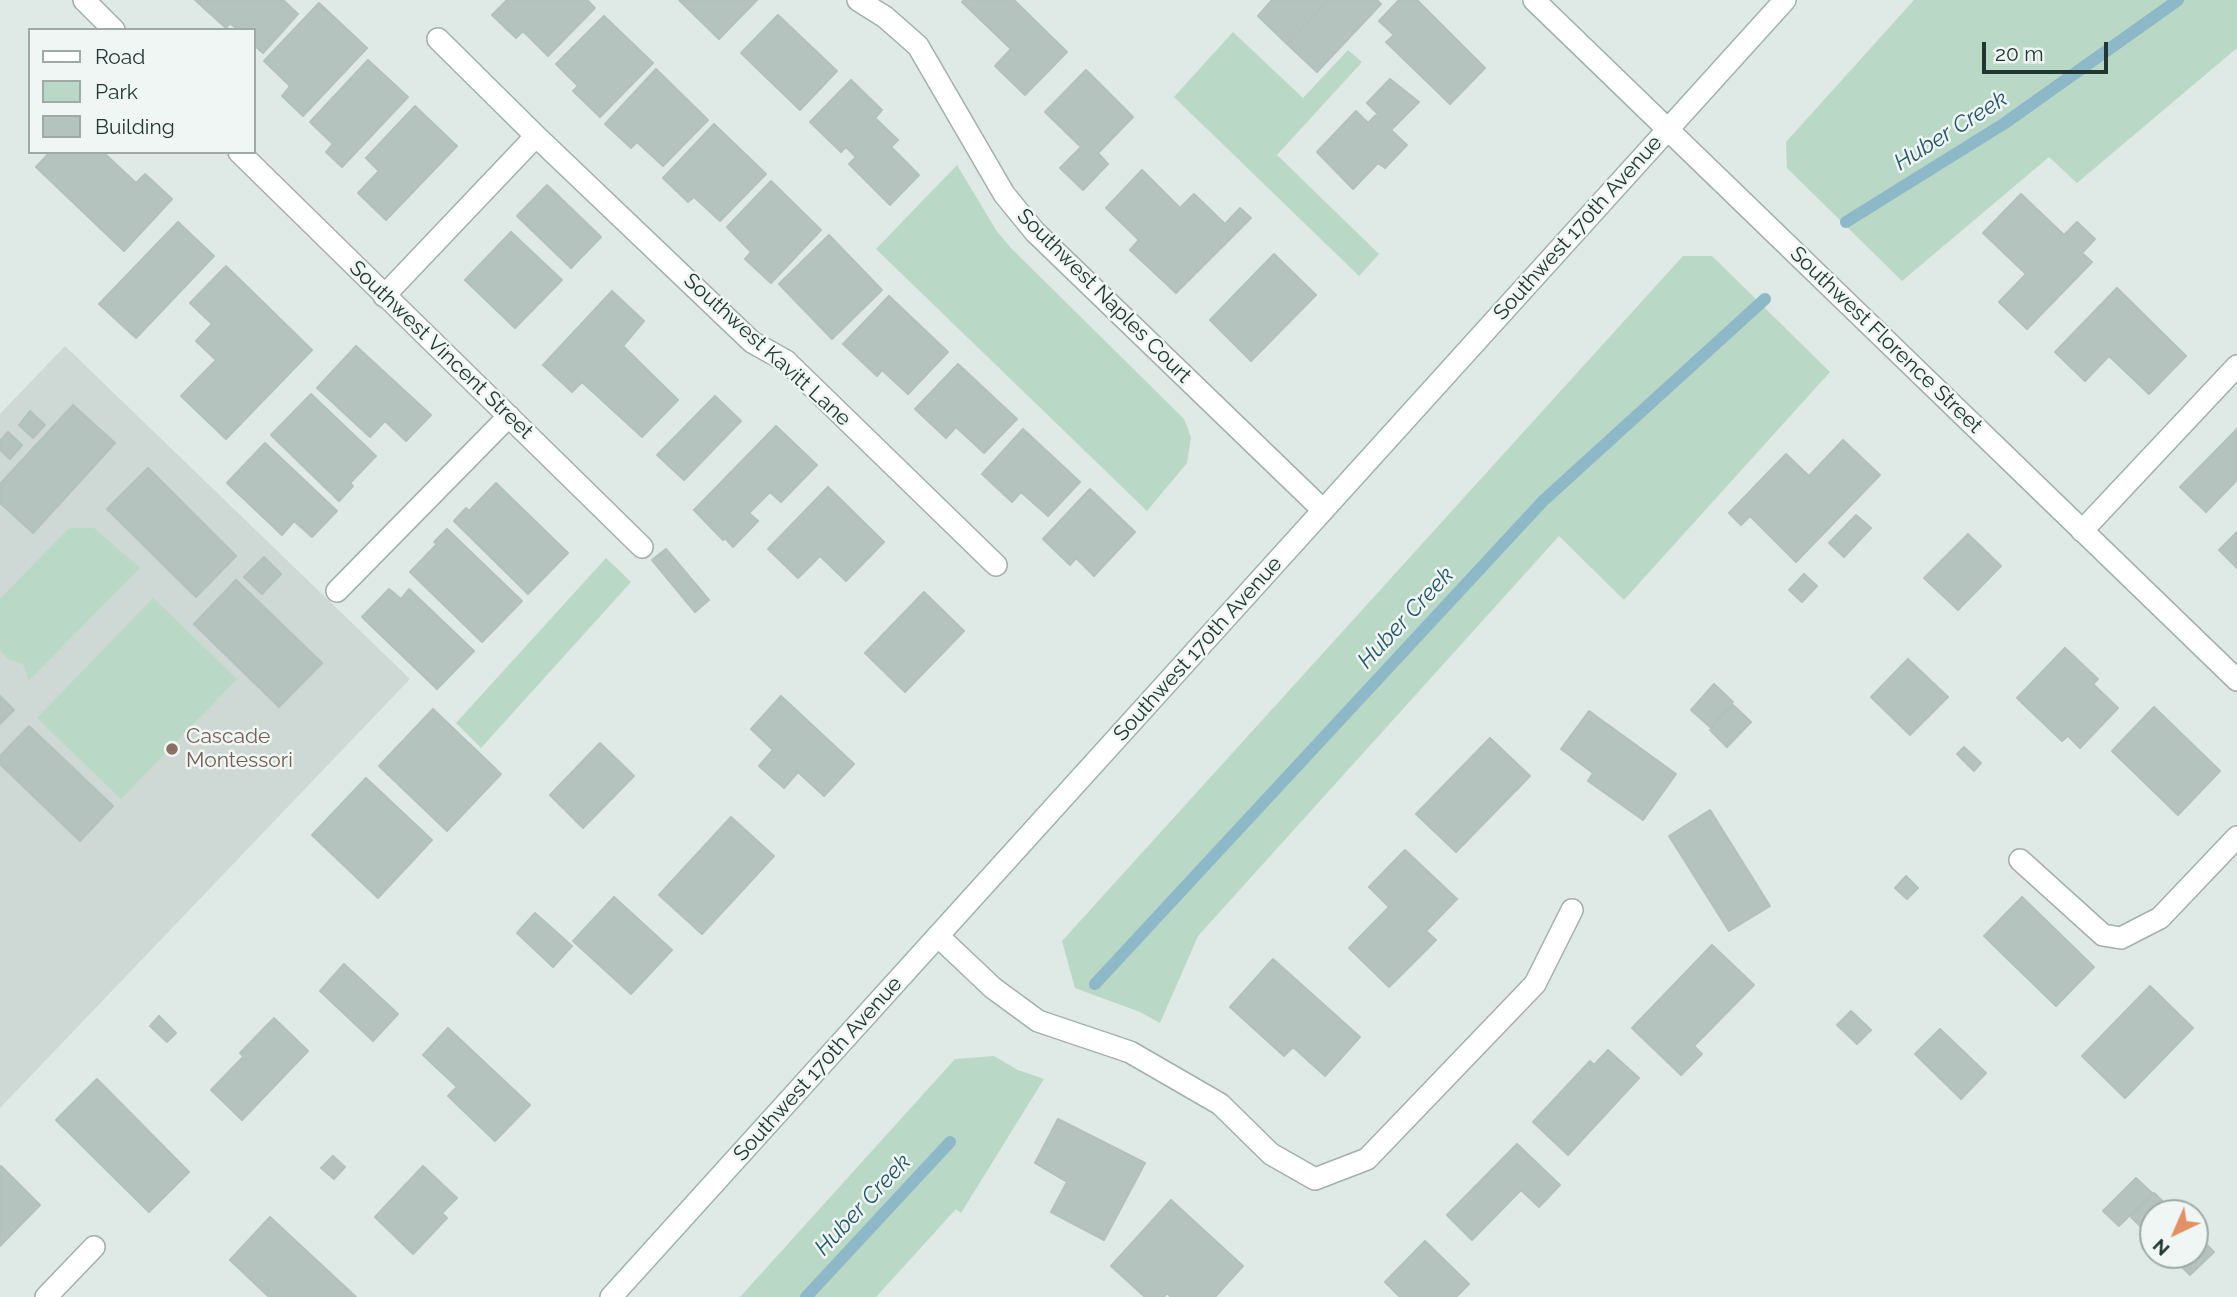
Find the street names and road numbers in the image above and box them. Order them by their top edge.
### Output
street label: Southwest 170th Avenue [1489,131,1667,325]
street label: Southwest Naples Court [1012,204,1196,388]
street label: Southwest Florence Street [1785,241,1987,439]
street label: Southwest Vincent Street [344,256,538,444]
street label: Southwest Kavitt Lane [678,268,856,432]
street label: Southwest 170th Avenue [1109,552,1287,746]
street label: Southwest 170th Avenue [729,972,907,1166]

